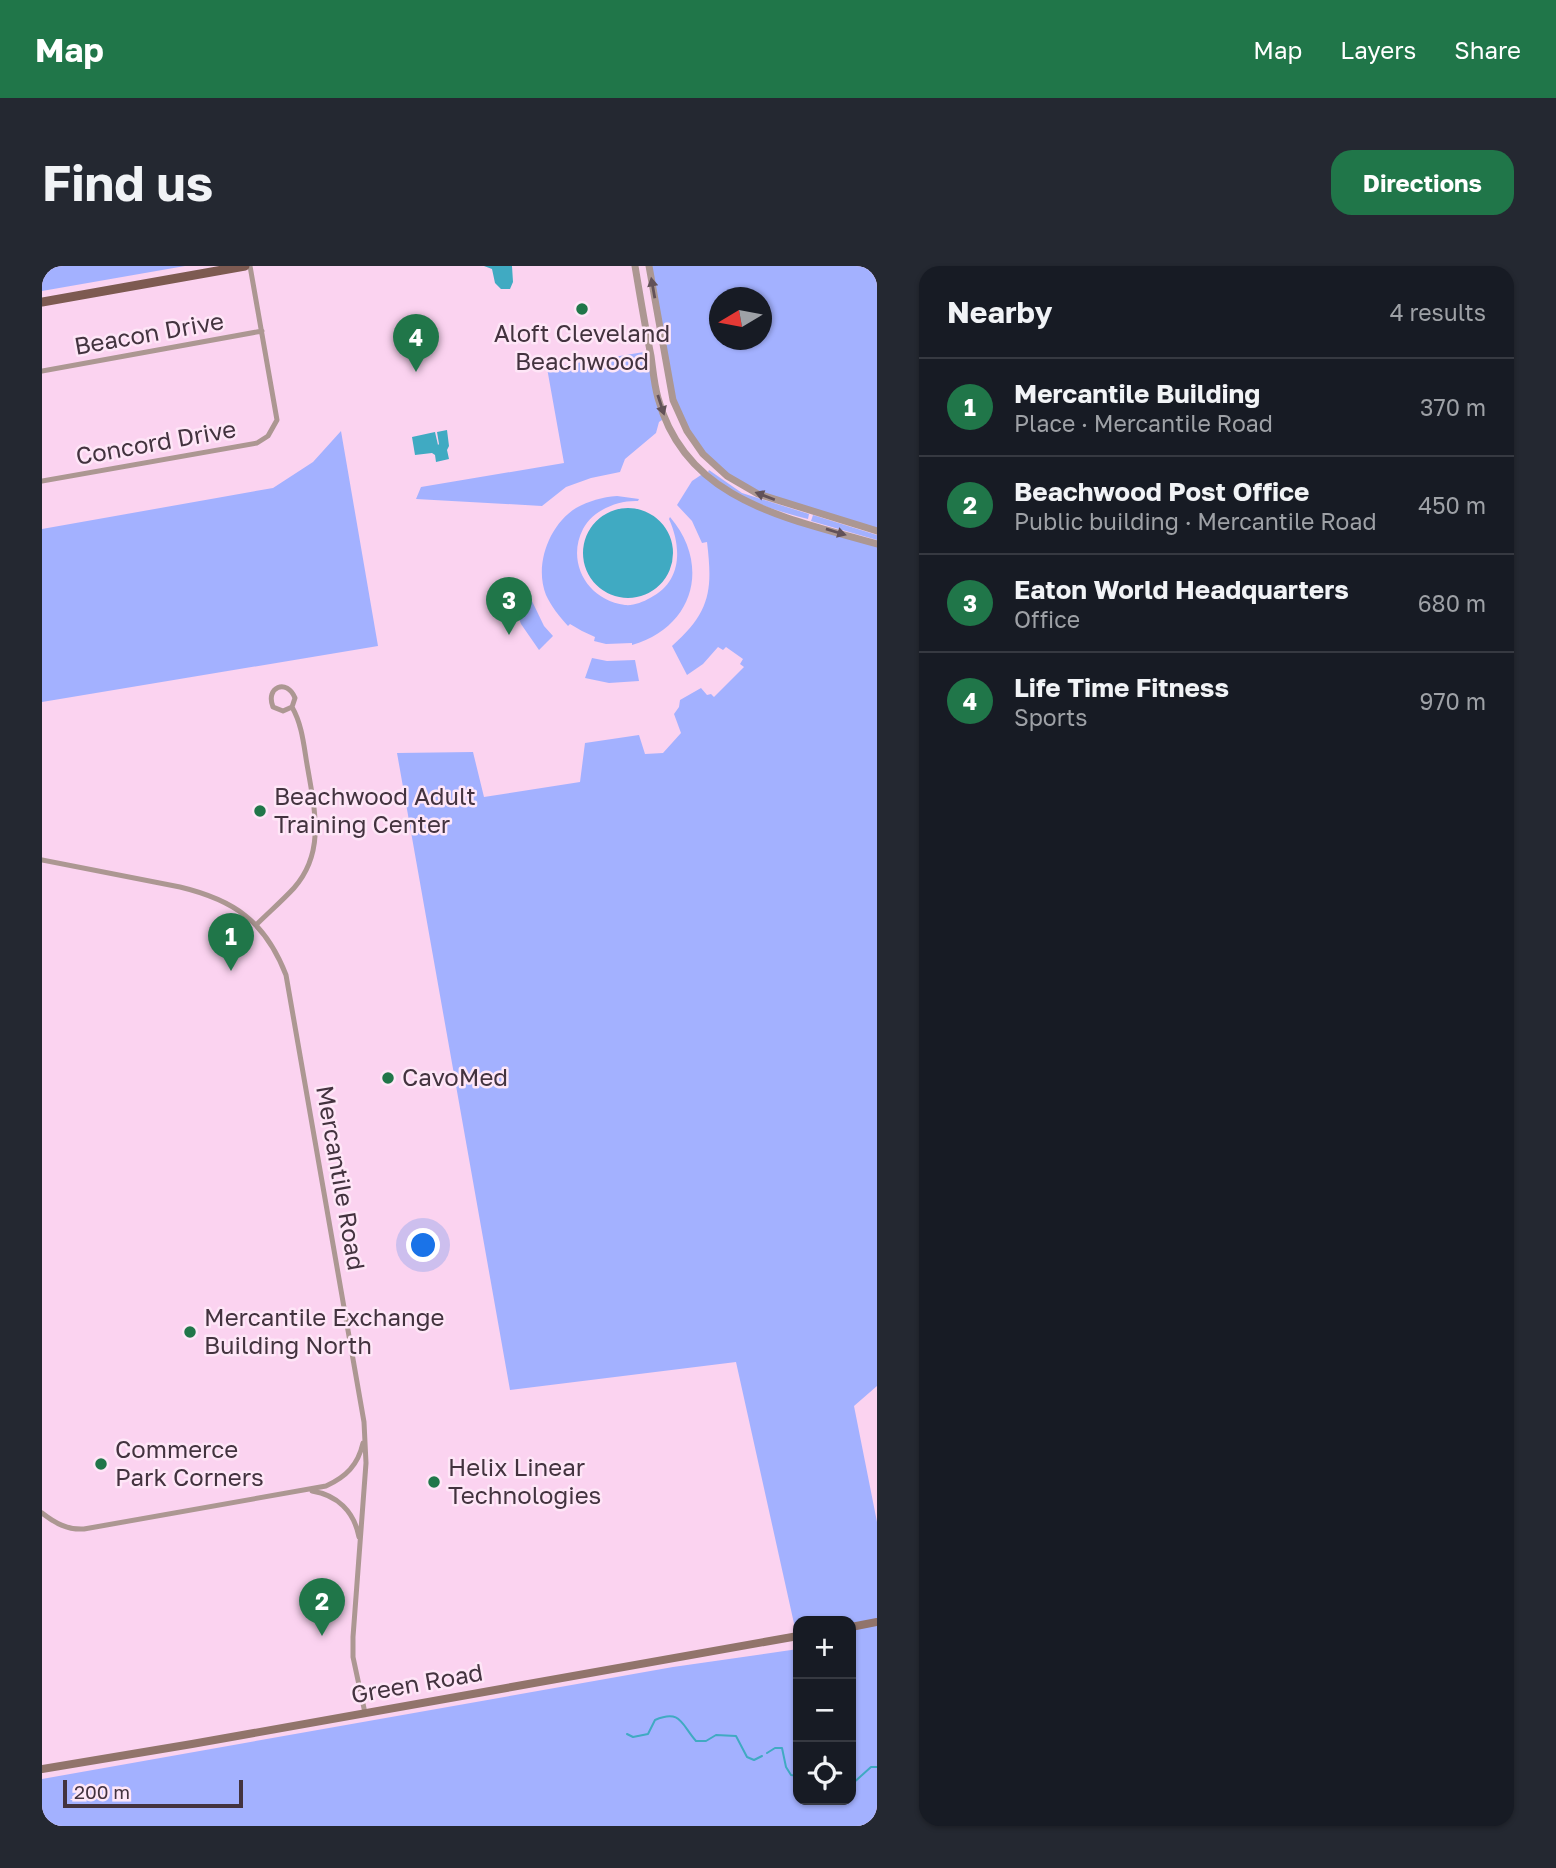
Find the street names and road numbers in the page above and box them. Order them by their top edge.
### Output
street label: Beacon Drive [72,305,226,360]
street label: Concord Drive [73,413,238,470]
street label: Mercantile Road [311,1083,372,1272]
street label: Green Road [349,1657,485,1708]

